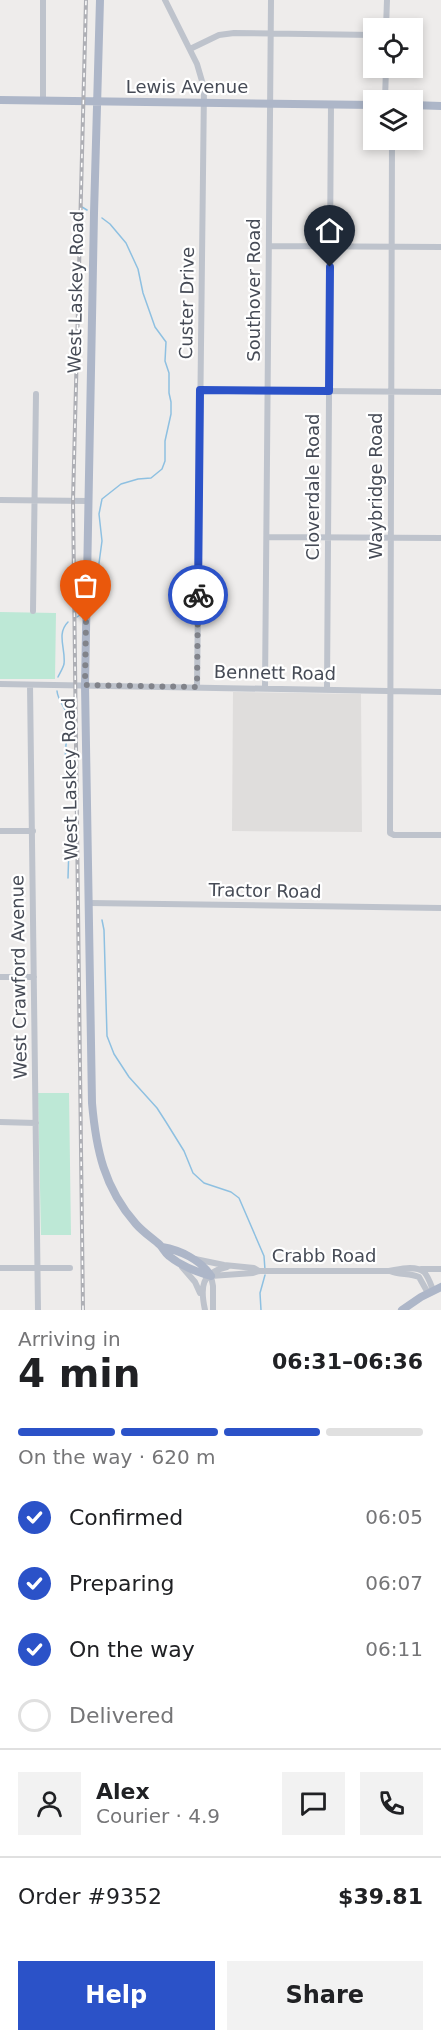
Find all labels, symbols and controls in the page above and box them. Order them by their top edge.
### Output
map controls [363,18,423,150]
button: locate [363,18,423,78]
street label: Lewis Avenue [126,76,248,97]
button: layers [363,90,423,150]
pin [304,205,355,267]
street label: West Laskey Road [64,210,87,374]
icon: home [313,214,346,247]
street label: Southover Road [243,218,264,362]
street label: Custer Drive [175,247,198,359]
street label: Waybridge Road [365,413,386,559]
street label: Cloverdale Road [302,414,323,560]
pin [60,560,111,622]
courier [168,565,228,625]
icon: bag [69,569,102,602]
icon: bike [182,579,215,612]
street label: Bennett Road [214,661,336,684]
street label: West Laskey Road [58,697,81,861]
street label: West Crawford Avenue [6,875,31,1079]
street label: Tractor Road [207,879,322,902]
street label: Crabb Road [272,1245,376,1266]
text: Arriving in [18,1327,121,1351]
text: 06:31–06:36 [272,1349,423,1374]
text: 4 min [18,1351,140,1396]
text: On the way · 620 m [18,1445,216,1469]
icon: check [18,1501,51,1534]
text: Confirmed [69,1505,183,1530]
text: 06:05 [365,1505,423,1529]
icon: check [18,1567,51,1600]
text: Preparing [69,1571,175,1596]
text: 06:07 [365,1571,423,1595]
icon: check [18,1633,51,1666]
text: On the way [69,1637,195,1662]
text: 06:11 [365,1637,423,1661]
text: Delivered [69,1703,174,1728]
button: person [18,1772,81,1835]
button: chat [282,1772,345,1835]
button: phone [360,1772,423,1835]
text: Alex [96,1779,150,1804]
text: Courier · 4.9 [96,1804,220,1828]
text: Order #9352 [18,1884,162,1909]
text: $39.81 [338,1884,423,1909]
button: Help [18,1961,215,2030]
button: Share [227,1961,423,2030]

